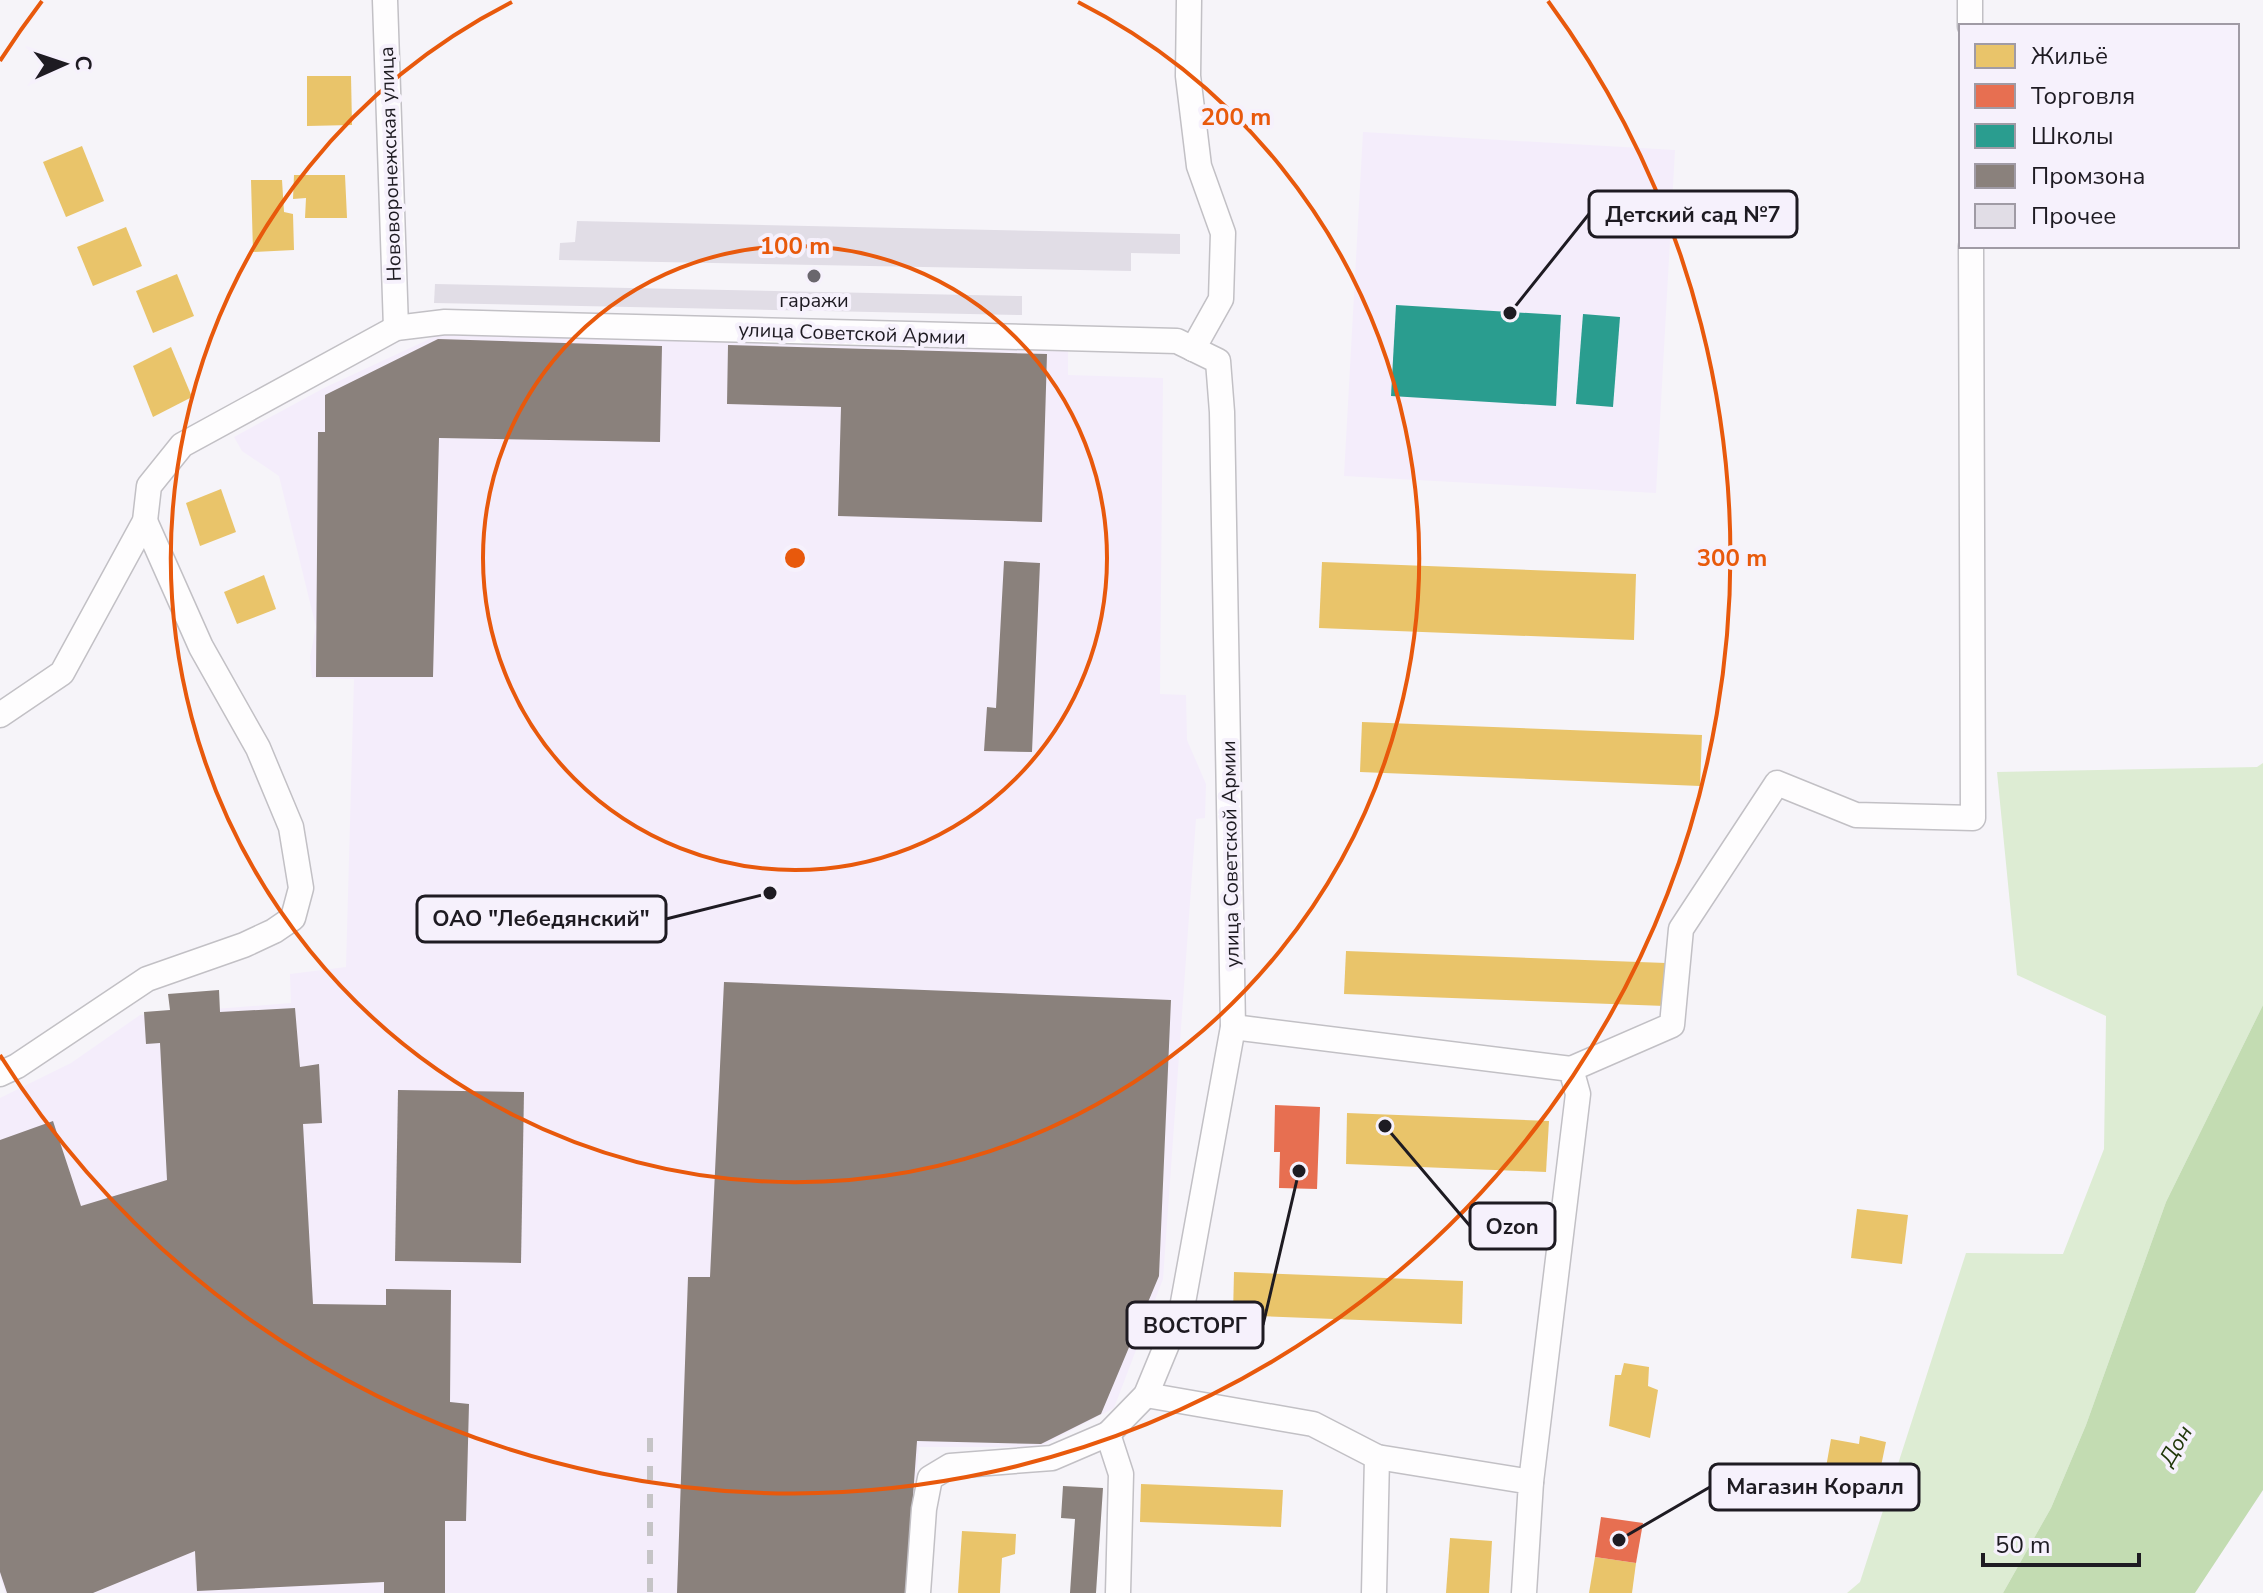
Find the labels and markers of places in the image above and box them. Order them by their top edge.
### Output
callout: Детский сад №7 [1589,191,1797,237]
marker: гаражи [805,267,823,285]
place label: гаражи [779,287,849,314]
centre of rings [781,544,809,572]
callout: ОАО "Лебедянский" [417,896,666,942]
callout: Ozon [1470,1203,1555,1249]
callout: ВОСТОРГ [1127,1302,1263,1348]
callout: Магазин Коралл [1710,1464,1919,1510]

